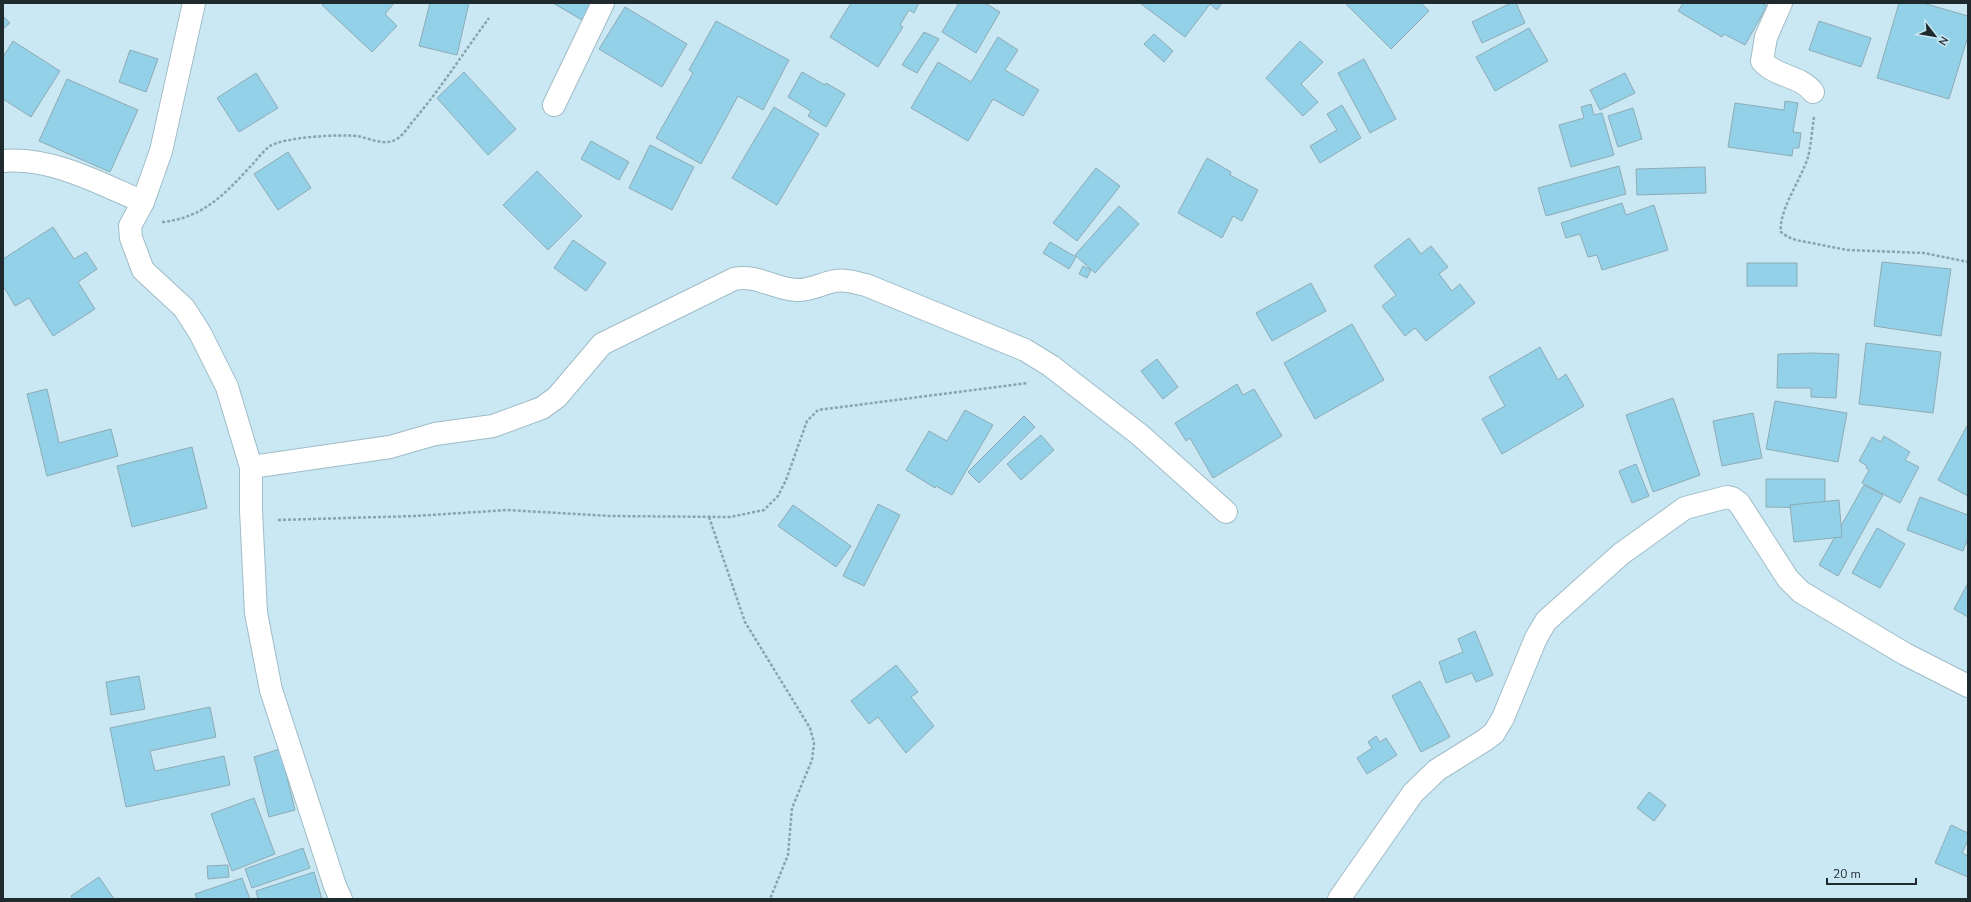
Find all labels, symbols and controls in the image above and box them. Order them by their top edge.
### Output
north arrow [1915,16,1955,56]
text: N [1935,34,1952,48]
scale bar [1827,860,1916,886]
text: 20 m [1833,866,1861,882]

